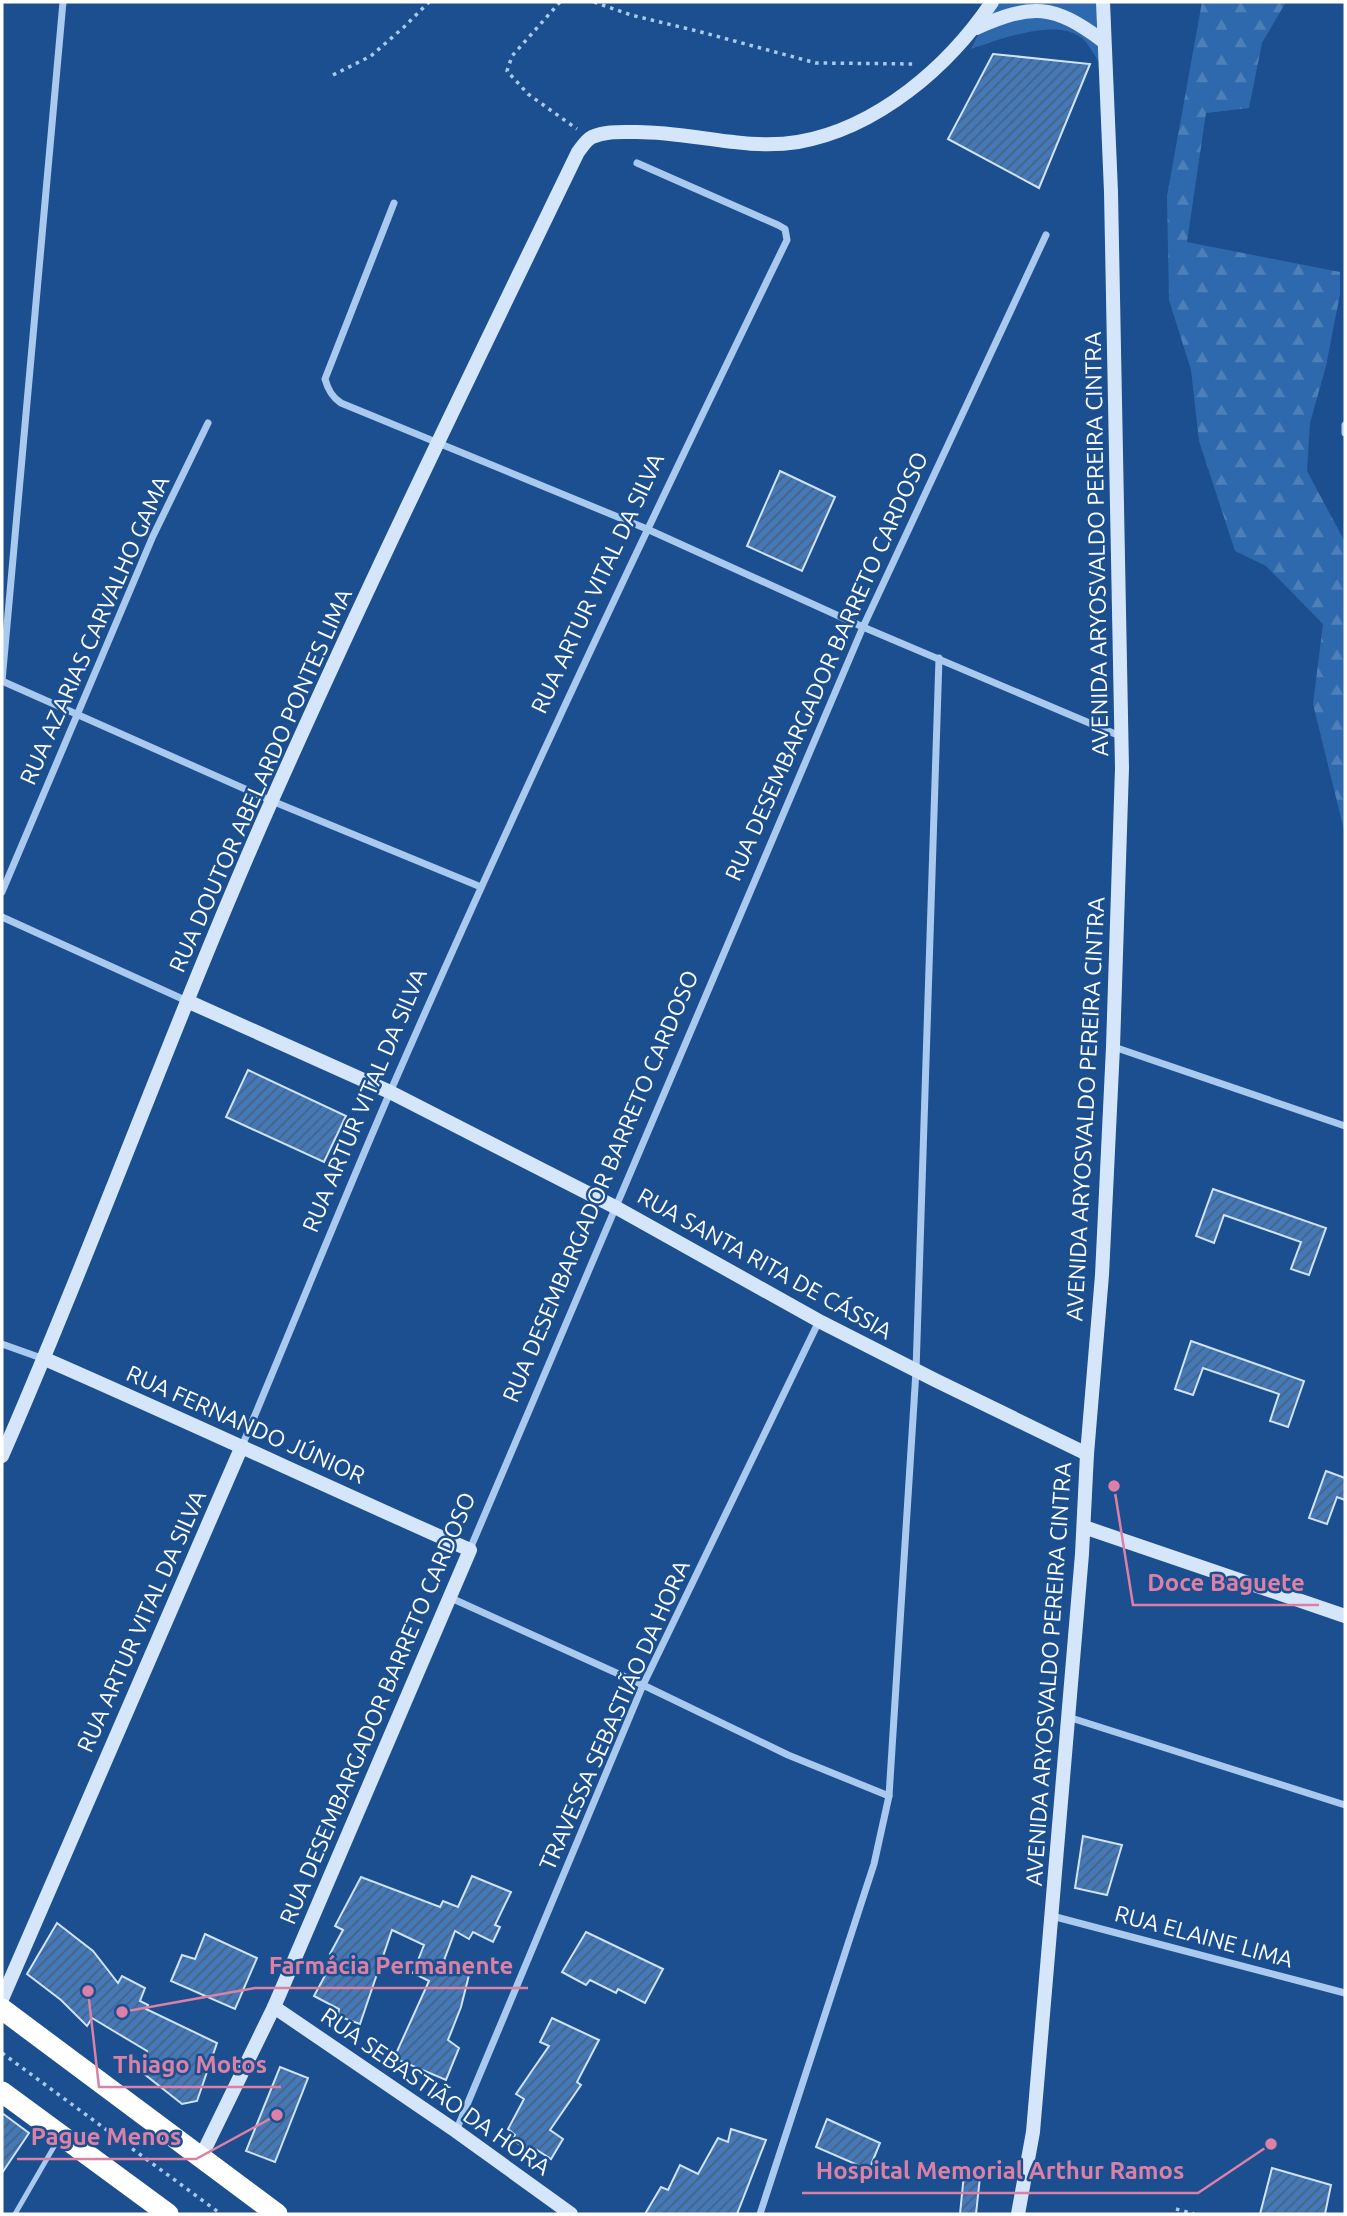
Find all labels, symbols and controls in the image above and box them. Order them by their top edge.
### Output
street label: AVENIDA ARYOSVALDO PEREIRA CINTRA [1080,331,1112,757]
street label: RUA DESEMBARGADOR BARRETO CARDOSO [720,448,932,884]
street label: RUA ARTUR VITAL DA SILVA [526,449,668,717]
street label: RUA AZARIAS CARVALHO GAMA [14,472,174,788]
street label: RUA DOUTOR ABELARDO PONTES LIMA [164,584,356,976]
street label: AVENIDA ARYOSVALDO PEREIRA CINTRA [1061,896,1109,1322]
street label: RUA ARTUR VITAL DA SILVA [297,964,431,1235]
street label: RUA DESEMBARGADOR BARRETO CARDOSO [497,966,703,1406]
street label: RUA SANTA RITA DE CÁSSIA [634,1182,897,1343]
street label: RUA FERNANDO JÚNIOR [123,1359,369,1488]
street label: AVENIDA ARYOSVALDO PEREIRA CINTRA [1021,1461,1075,1887]
street label: RUA ARTUR VITAL DA SILVA [72,1486,210,1756]
street label: RUA DESEMBARGADOR BARRETO CARDOSO [274,1488,480,1928]
street label: TRAVESSA SEBASTIÃO DA HORA [534,1556,694,1874]
callout: Doce Baguete [1133,1560,1319,1605]
text: Doce Baguete [1147,1569,1305,1596]
street label: RUA ELAINE LIMA [1112,1900,1296,1972]
callout: Farmácia Permanente [255,1943,528,1988]
text: Farmácia Permanente [269,1952,513,1979]
street label: RUA SEBASTIÃO DA HORA [317,2002,555,2180]
callout: Thiago Motos [99,2042,281,2087]
text: Thiago Motos [113,2051,267,2078]
callout: Pague Menos [17,2114,196,2159]
text: Pague Menos [31,2123,181,2150]
callout: Hospital Memorial Arthur Ramos [802,2148,1198,2193]
text: Hospital Memorial Arthur Ramos [816,2157,1184,2184]

